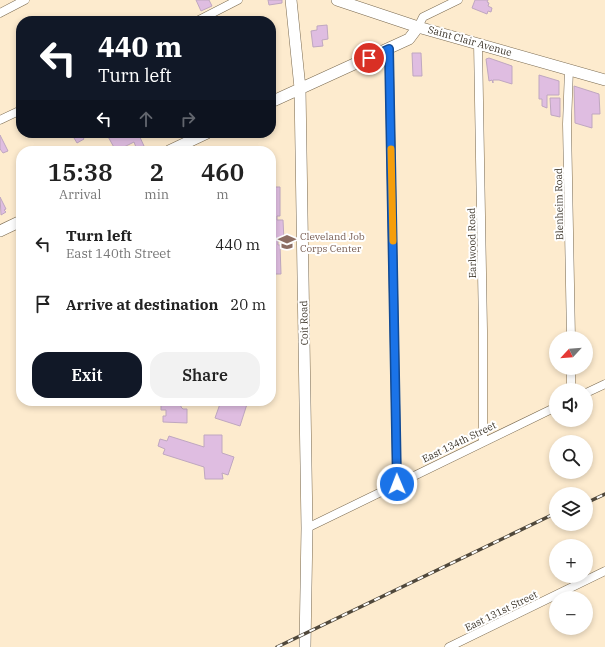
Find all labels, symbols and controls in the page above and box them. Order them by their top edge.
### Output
street label: Saint Clair Avenue [427,23,513,59]
text: 440 m [98,28,182,65]
icon: left [32,32,84,84]
pin [352,41,386,75]
icon: arrive [358,47,380,69]
text: Turn left [98,64,172,87]
icon: left [93,108,115,130]
icon: ahead [135,108,157,130]
icon: right [177,108,199,130]
text: 15:38 [48,156,113,188]
text: 2 [150,156,164,188]
text: 460 [201,156,244,188]
street label: Blenheim Road [552,168,566,240]
text: Arrival [59,186,101,203]
text: min [144,186,169,203]
text: m [216,186,229,203]
street label: Earlwood Road [465,208,479,278]
text: Turn left [66,226,132,245]
place label: Cleveland Job Corps Center [300,230,365,255]
school or university icon: Cleveland Job Corps Center [277,232,297,252]
icon: left [32,233,54,255]
text: 440 m [215,235,260,254]
text: East 140th Street [66,245,171,262]
icon: arrive [32,293,54,315]
text: Arrive at destination [66,295,218,314]
text: 20 m [230,295,266,314]
street label: Coit Road [297,300,311,346]
north arrow [549,331,593,375]
map controls [549,331,593,635]
button: Exit [32,352,142,398]
button: Share [150,352,260,398]
button: sound [549,383,593,427]
street label: East 134th Street [420,418,499,466]
button: search [549,435,593,479]
position arrow [376,463,418,505]
button: layers [549,487,593,531]
button: + [549,539,593,583]
street label: East 131st Street [463,588,540,634]
button: − [549,591,593,635]

